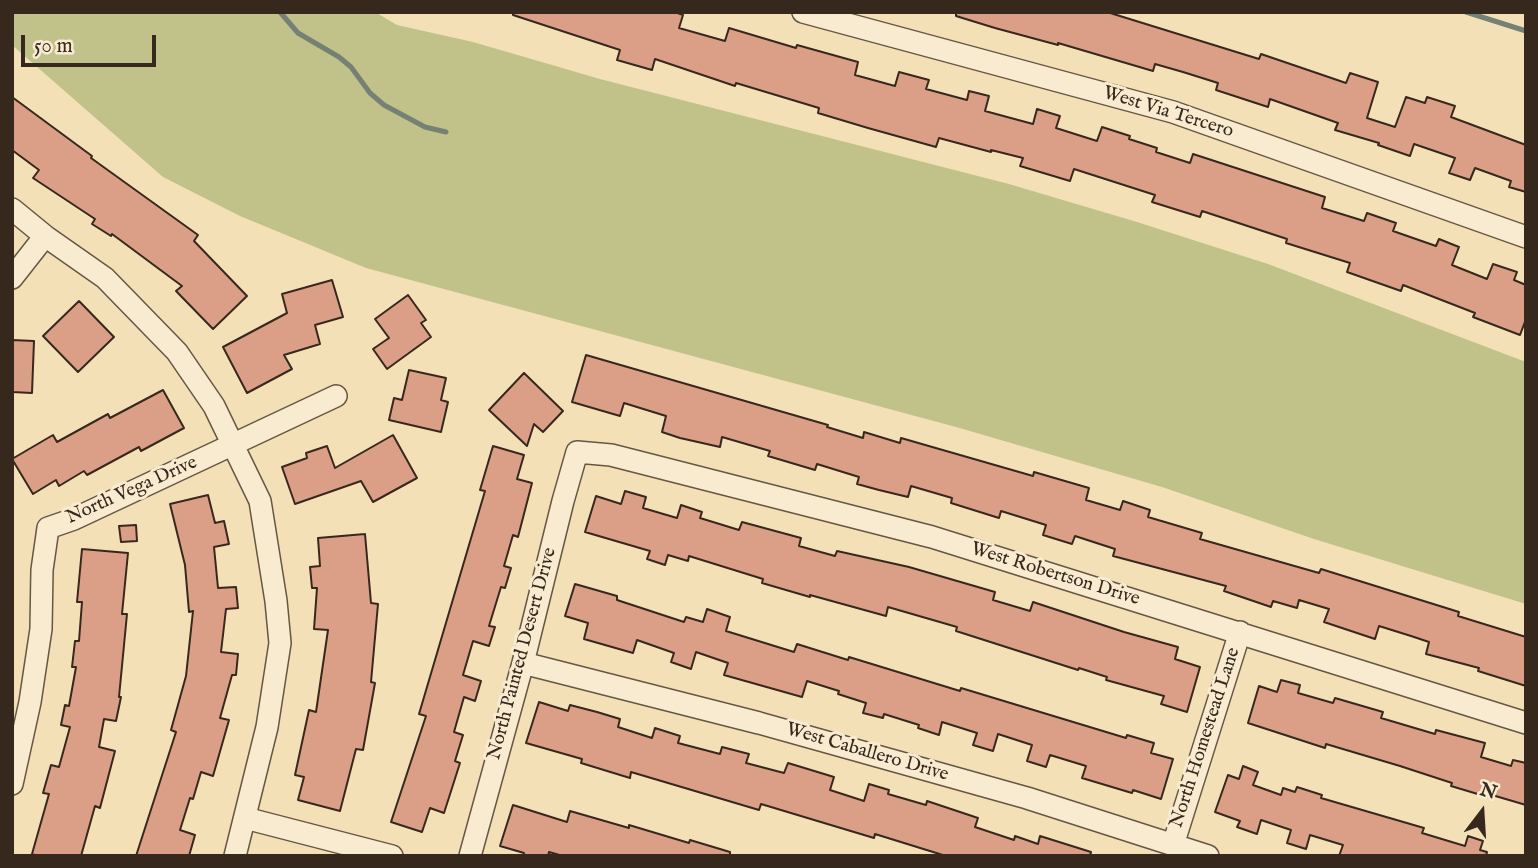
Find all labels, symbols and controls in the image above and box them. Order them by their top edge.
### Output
scale bar [24,21,159,65]
text: 50 m [34,33,73,60]
street label: West Via Tercero [1100,82,1236,144]
street label: North Vega Drive [63,452,201,530]
street label: West Robertson Drive [968,538,1142,612]
street label: North Painted Desert Drive [484,545,562,763]
street label: North Homestead Lane [1166,645,1246,831]
street label: West Caballero Drive [783,719,951,787]
north arrow [1447,777,1517,847]
text: N [1477,778,1500,806]

